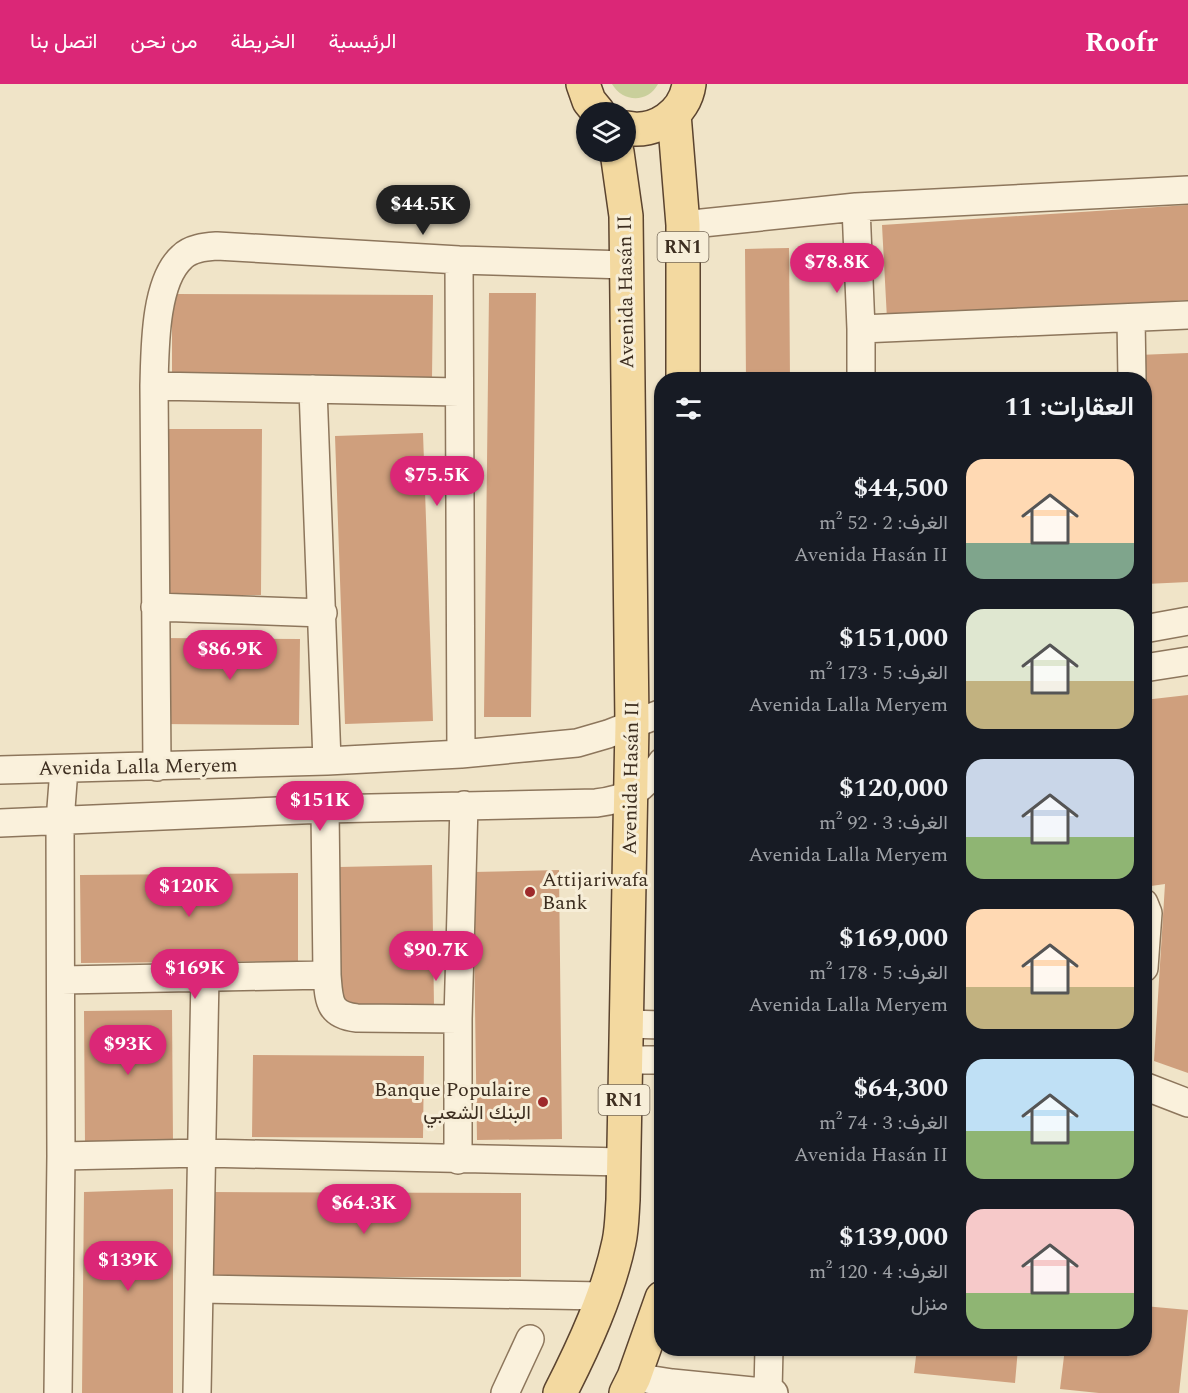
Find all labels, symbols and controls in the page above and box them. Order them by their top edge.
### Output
text: Roofr [1085,21,1158,64]
text: اتصل بنا [30,26,97,58]
text: من نحن [130,26,198,58]
text: الخريطة [231,26,295,58]
text: الرئيسية [328,26,396,58]
map controls [576,102,636,162]
button: layers [576,102,636,162]
pin: $44.5K [374,185,472,236]
text: $44.5K [390,189,456,219]
street label: Avenida Hasán II [610,215,642,369]
road number: RN1 [658,232,708,262]
pin: $78.8K [788,243,886,294]
text: $78.8K [804,247,870,277]
text: العقارات: 11 [1004,387,1134,427]
icon: filters [672,392,705,425]
pin: $75.5K [388,456,486,507]
text: $75.5K [404,460,470,490]
text: $44,500 [854,468,948,508]
icon: home [1014,483,1086,555]
text: الغرف: 2 · 52 m² [819,508,948,538]
text: Avenida Hasán II [794,540,948,570]
text: $151,000 [839,618,948,658]
pin: $86.9K [181,630,279,681]
icon: home [1014,633,1086,705]
text: $86.9K [197,634,263,664]
text: الغرف: 5 · 173 m² [809,658,948,688]
text: Avenida Lalla Meryem [749,690,948,720]
street label: Avenida Hasán II [615,701,647,855]
street label: Avenida Lalla Meryem [38,750,238,784]
text: $120,000 [839,768,948,808]
pin: $151K [278,781,362,832]
icon: home [1014,783,1086,855]
text: $151K [290,785,350,815]
text: الغرف: 3 · 92 m² [819,808,948,838]
text: Avenida Lalla Meryem [749,840,948,870]
place label: Attijariwafa Bank [542,865,649,918]
pin: $120K [147,867,231,918]
text: $120K [159,871,219,901]
marker: Attijariwafa Bank [523,885,537,899]
text: $169,000 [839,918,948,958]
pin: $90.7K [387,931,485,982]
icon: home [1014,933,1086,1005]
text: $90.7K [403,935,469,965]
pin: $169K [153,949,237,1000]
text: $169K [165,953,225,983]
text: الغرف: 5 · 178 m² [809,958,948,988]
text: Avenida Lalla Meryem [749,990,948,1020]
pin: $93K [92,1025,164,1076]
text: $93K [103,1029,153,1059]
text: $64,300 [854,1068,948,1108]
place label: Banque Populaire البنك الشعبي [374,1075,531,1129]
icon: home [1014,1083,1086,1155]
road number: RN1 [598,1085,650,1115]
marker: Banque Populaire البنك الشعبي [536,1095,550,1109]
text: الغرف: 3 · 74 m² [819,1108,948,1138]
text: Avenida Hasán II [794,1140,948,1170]
pin: $64.3K [315,1184,413,1235]
text: $64.3K [331,1188,397,1218]
text: $139,000 [839,1217,948,1257]
icon: home [1014,1233,1086,1305]
pin: $139K [86,1241,170,1292]
text: $139K [98,1245,158,1275]
text: الغرف: 4 · 120 m² [809,1257,948,1287]
text: منزل [911,1289,948,1319]

